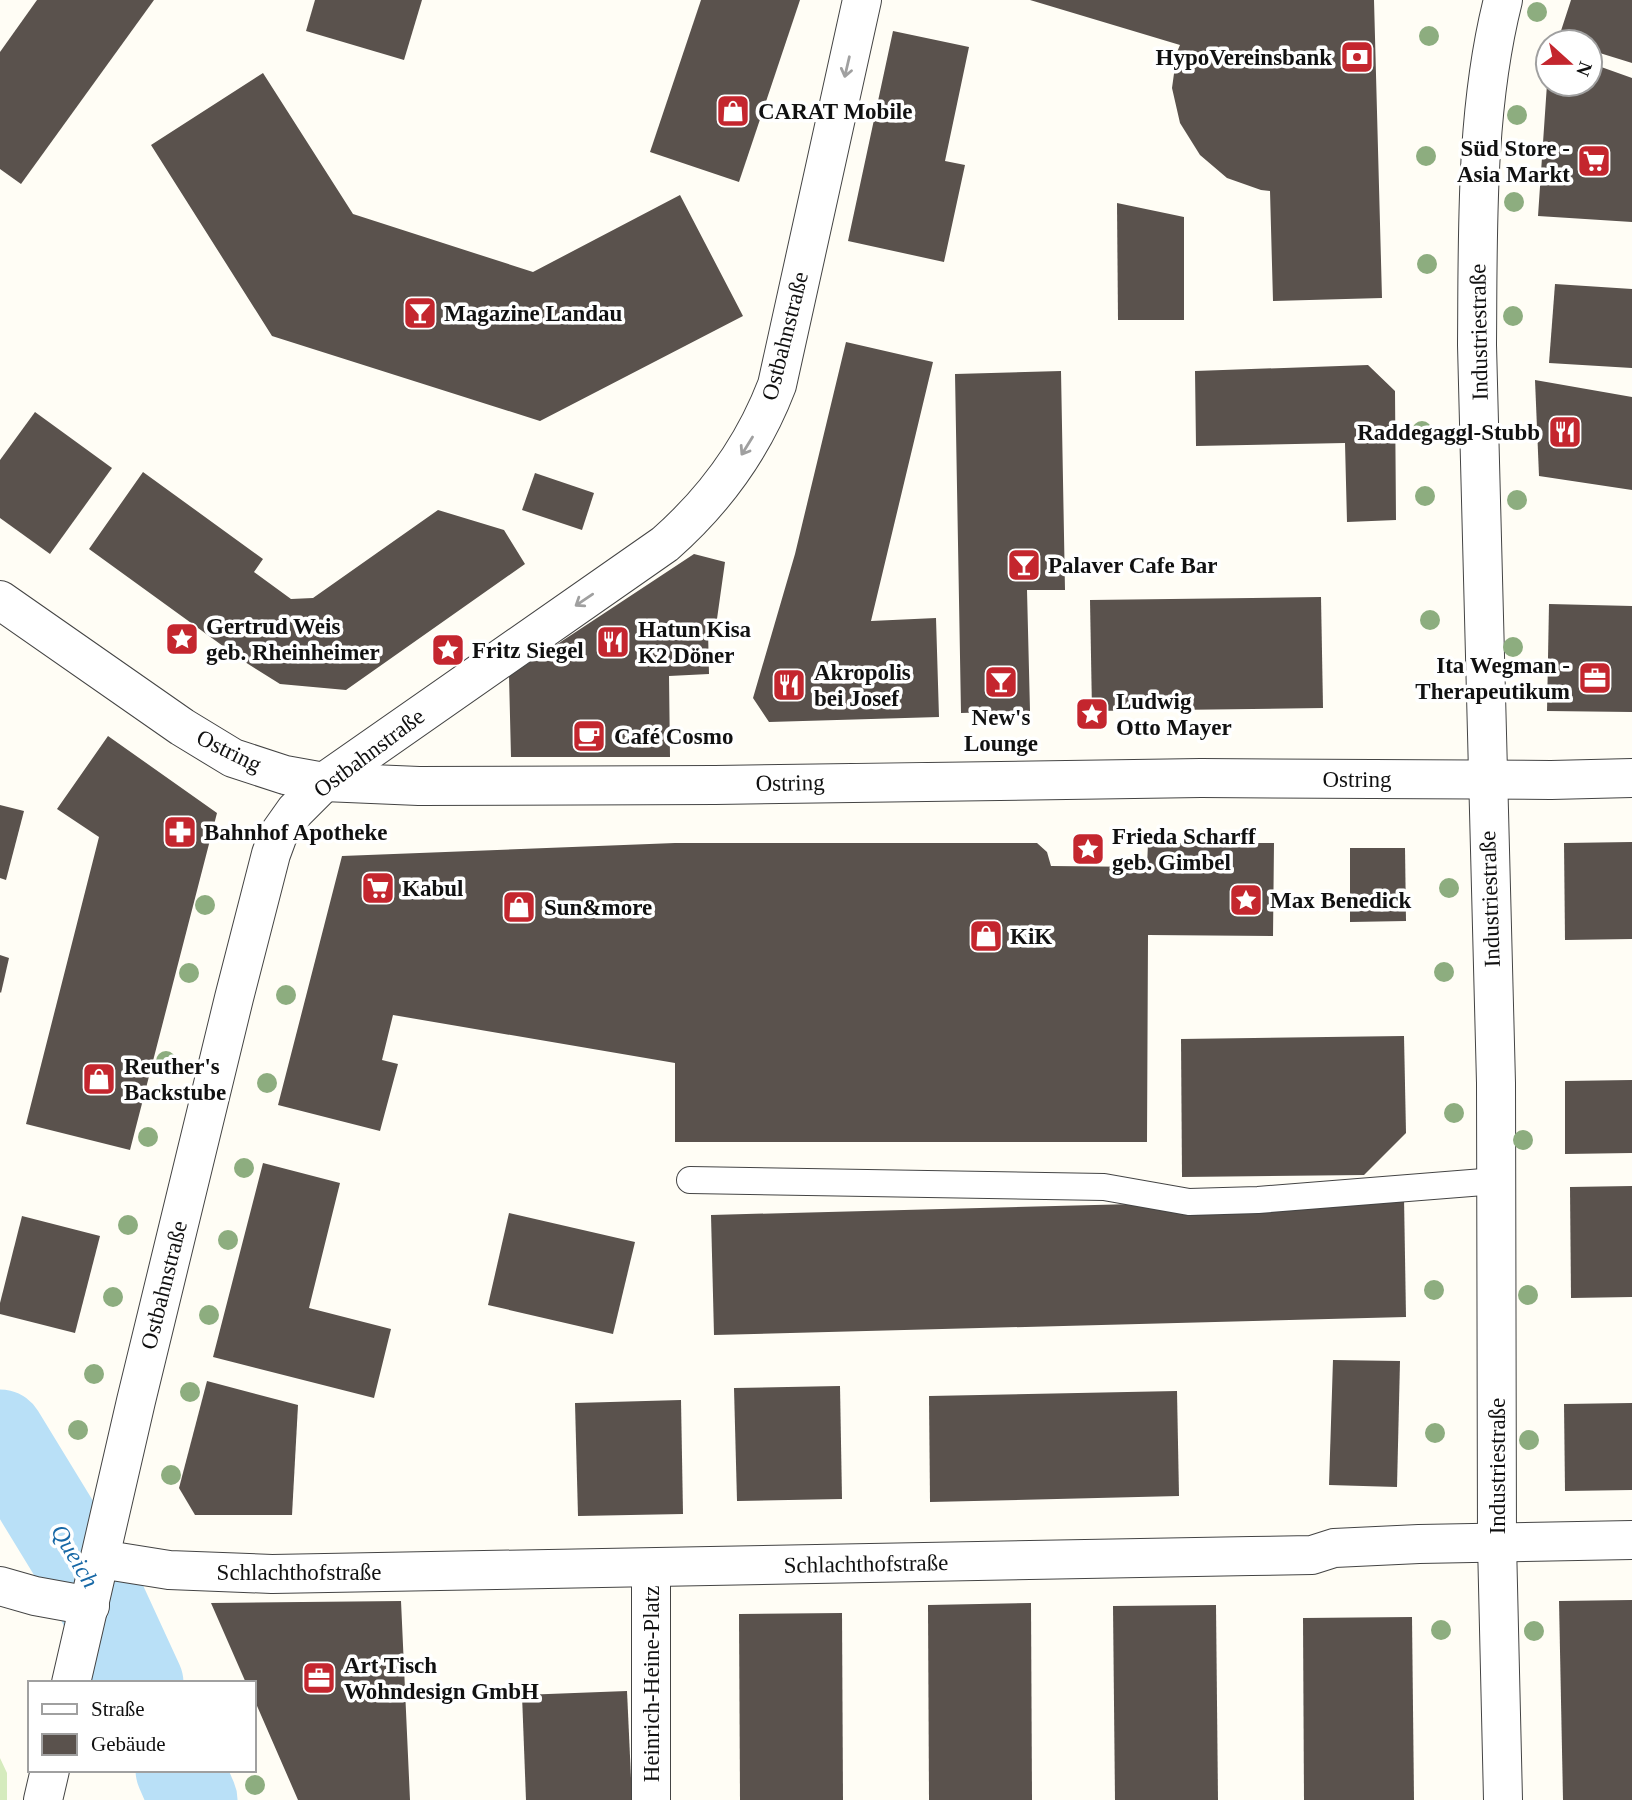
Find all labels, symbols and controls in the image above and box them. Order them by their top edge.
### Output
north arrow [1534,28,1604,98]
bank icon: HypoVereinsbank [1338,38,1376,76]
place label: HypoVereinsbank [1156,45,1332,70]
one-way arrow [840,55,853,77]
text: N [1572,59,1597,79]
shop icon: CARAT Mobile [714,92,752,130]
place label: CARAT Mobile [758,99,912,124]
place label: Süd Store - Asia Markt [1457,136,1570,187]
supermarket icon: Süd Store - Asia Markt [1575,142,1613,180]
street label: Industriestraße [1465,263,1493,401]
street label: Ostbahnstraße [757,269,813,403]
bar icon: Magazine Landau [401,294,439,332]
place label: Magazine Landau [444,301,622,326]
restaurant icon: Raddegaggl-Stubb [1546,413,1584,451]
place label: Raddegaggl-Stubb [1357,420,1540,445]
one-way arrow [740,436,754,456]
bar icon: Palaver Cafe Bar [1005,546,1043,584]
place label: Palaver Cafe Bar [1048,553,1217,578]
one-way arrow [575,593,594,607]
place label: Gertrud Weis geb. Rheinheimer [206,614,380,665]
place label: Hatun Kisa K2 Döner [638,617,752,668]
place icon: Gertrud Weis geb. Rheinheimer [163,620,201,658]
restaurant icon: Hatun Kisa K2 Döner [594,623,632,661]
place icon: Fritz Siegel [429,631,467,669]
place label: Fritz Siegel [472,638,584,663]
place label: Ita Wegman - Therapeutikum [1415,653,1570,704]
office icon: Ita Wegman - Therapeutikum [1576,659,1614,697]
place label: Akropolis bei Josef [814,660,911,711]
bar icon: New's Lounge [982,663,1020,701]
restaurant icon: Akropolis bei Josef [770,666,808,704]
place label: Ludwig Otto Mayer [1116,689,1232,740]
place icon: Ludwig Otto Mayer [1073,695,1111,733]
street label: Ostbahnstraße [309,703,429,803]
place label: New's Lounge [964,705,1038,756]
cafe icon: Café Cosmo [570,717,608,755]
place label: Café Cosmo [614,724,733,749]
street label: Ostring [193,725,266,778]
street label: Ostring [1323,767,1392,792]
street label: Ostring [755,770,825,796]
pharmacy icon: Bahnhof Apotheke [161,813,199,851]
place label: Bahnhof Apotheke [204,820,387,845]
place label: Frieda Scharff geb. Gimbel [1112,824,1256,875]
place icon: Frieda Scharff geb. Gimbel [1069,830,1107,868]
street label: Industriestraße [1475,830,1505,968]
supermarket icon: Kabul [359,869,397,907]
place label: Kabul [402,876,463,901]
place icon: Max Benedick [1227,881,1265,919]
shop icon: Sun&more [500,888,538,926]
place label: Max Benedick [1270,888,1411,913]
place label: Sun&more [544,895,652,920]
shop icon: KiK [967,917,1005,955]
place label: KiK [1010,924,1052,949]
place label: Reuther's Backstube [124,1054,226,1105]
shop icon: Reuther's Backstube [80,1060,118,1098]
street label: Ostbahnstraße [136,1218,192,1352]
street label: Industriestraße [1485,1398,1510,1534]
water label: Queich [46,1520,104,1592]
street label: Schlachthofstraße [783,1550,949,1578]
street label: Schlachthofstraße [217,1560,381,1585]
street label: Heinrich-Heine-Platz [639,1586,664,1782]
place label: Art Tisch Wohndesign GmbH [344,1653,539,1704]
office icon: Art Tisch Wohndesign GmbH [300,1659,338,1697]
legend [28,1681,256,1772]
text: Straße [91,1697,145,1721]
text: Gebäude [91,1732,166,1756]

